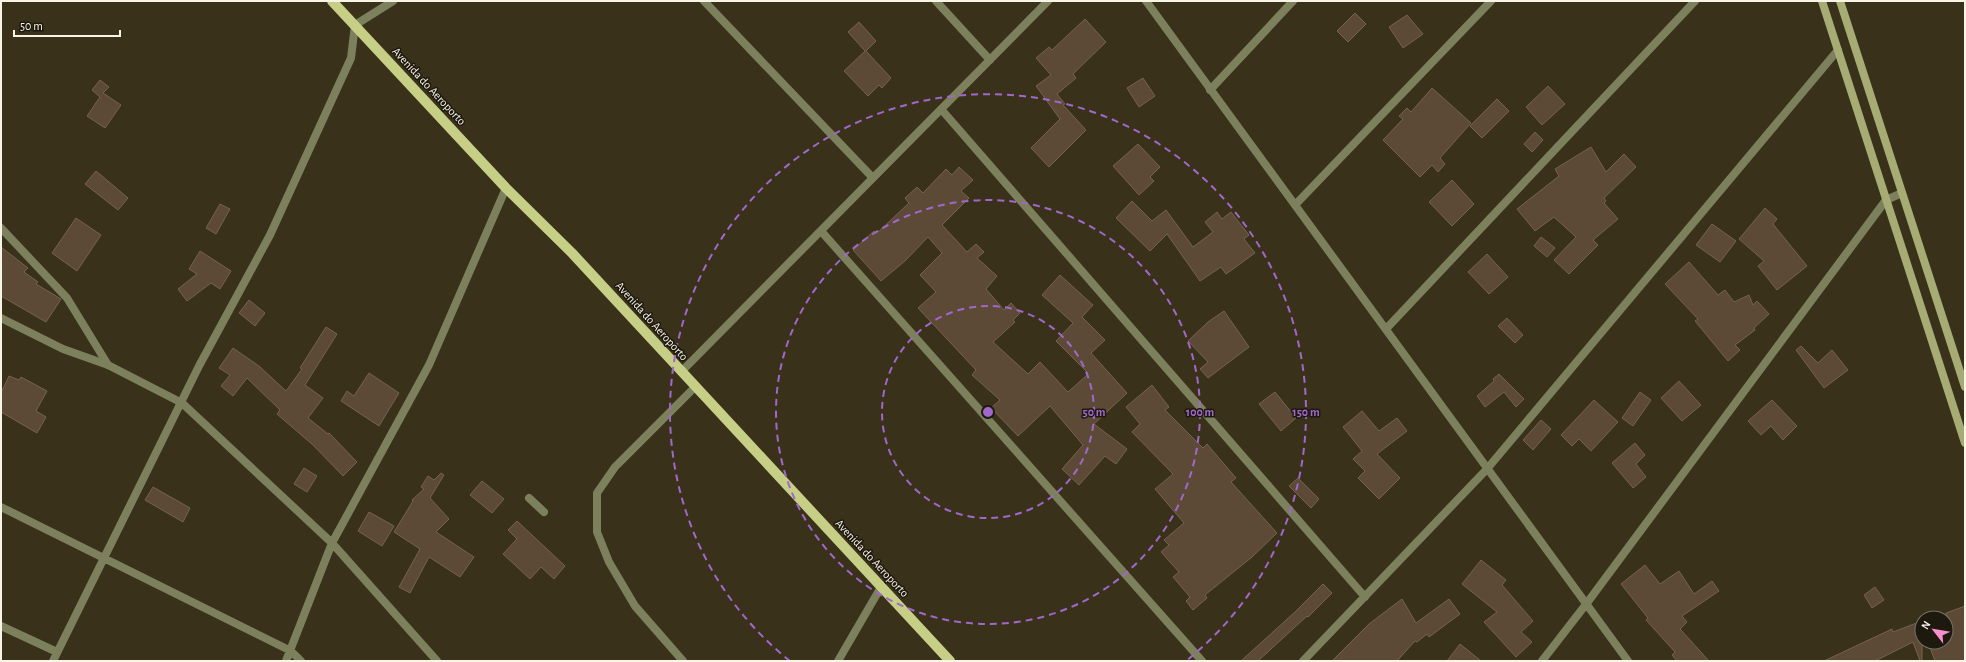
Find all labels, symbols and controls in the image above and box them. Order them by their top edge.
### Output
scale bar [14,12,120,38]
text: 50 m [20,20,43,32]
street label: Avenida do Aeroporto [390,45,468,127]
street label: Avenida do Aeroporto [614,279,690,363]
centre of rings [981,405,995,419]
text: 50 m [1083,406,1106,418]
text: 100 m [1186,406,1214,418]
text: 150 m [1292,406,1320,418]
street label: Avenida do Aeroporto [833,517,911,599]
north arrow [1914,610,1954,650]
text: N [1919,619,1933,631]

